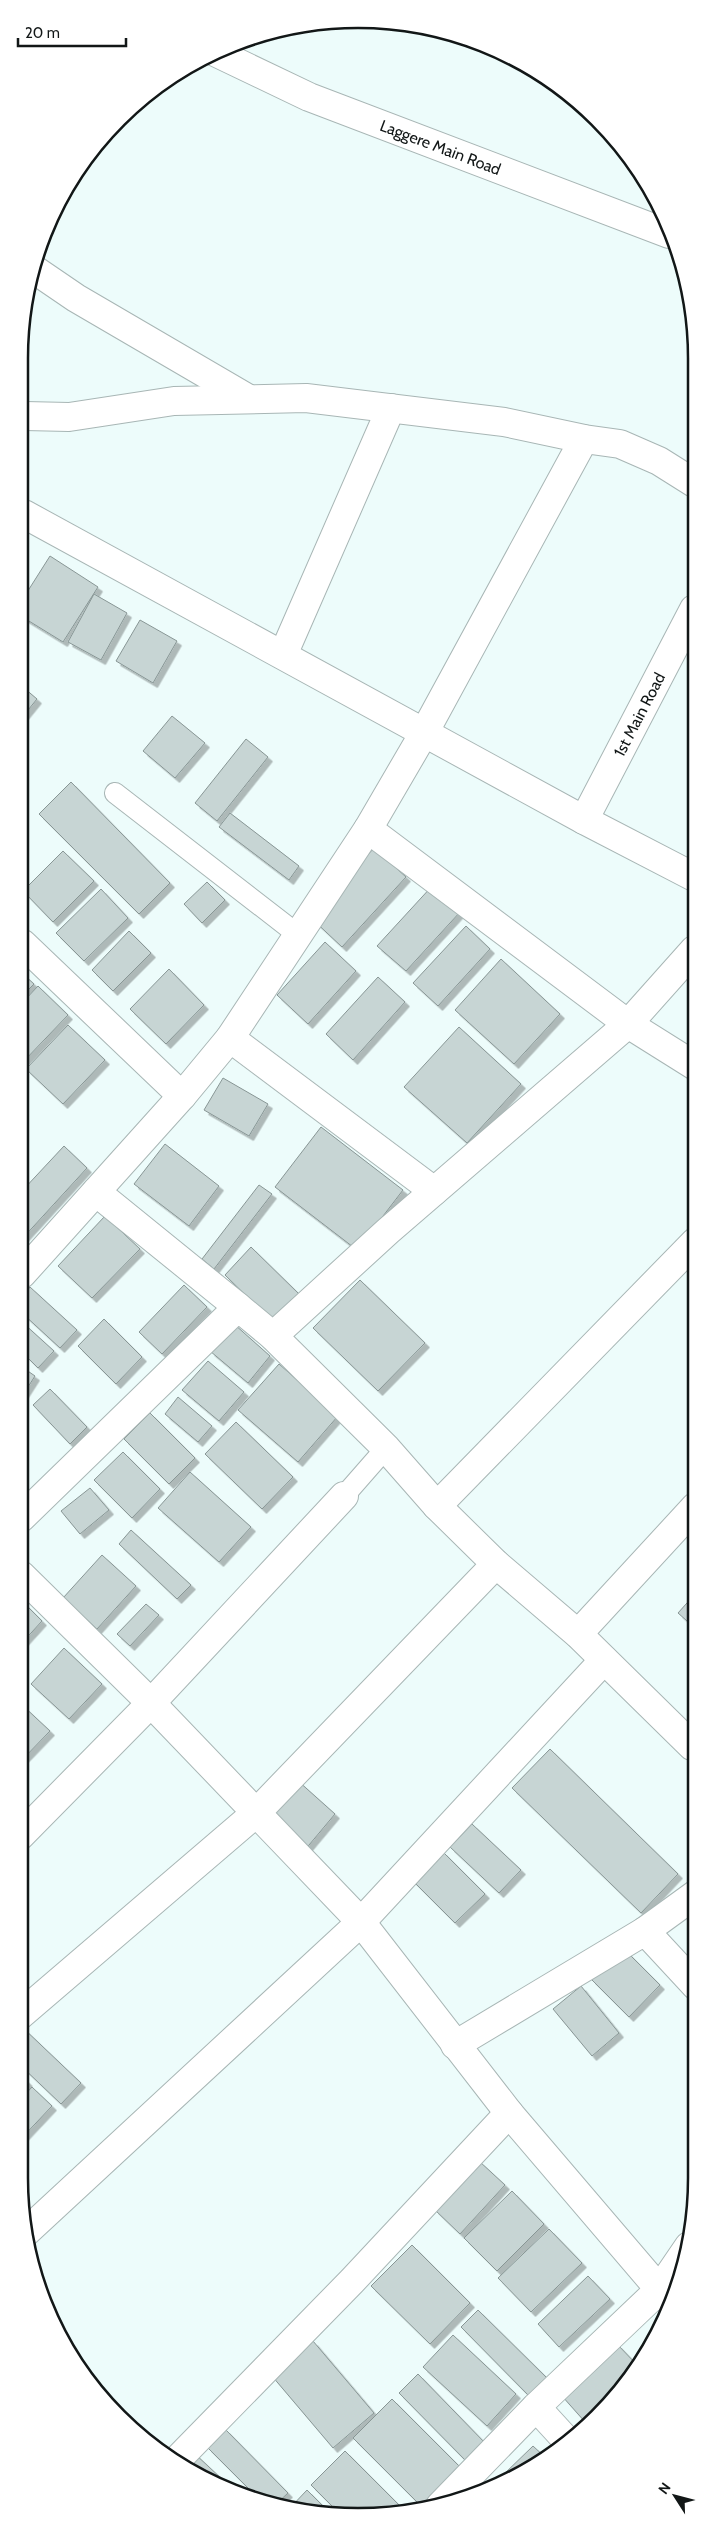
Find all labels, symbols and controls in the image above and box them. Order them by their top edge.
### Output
scale bar [18,15,125,47]
text: 20 m [25,24,60,42]
street label: Laggere Main Road [377,116,504,179]
street label: 1st Main Road [610,669,669,760]
north arrow [650,2471,700,2521]
text: N [654,2479,675,2498]

